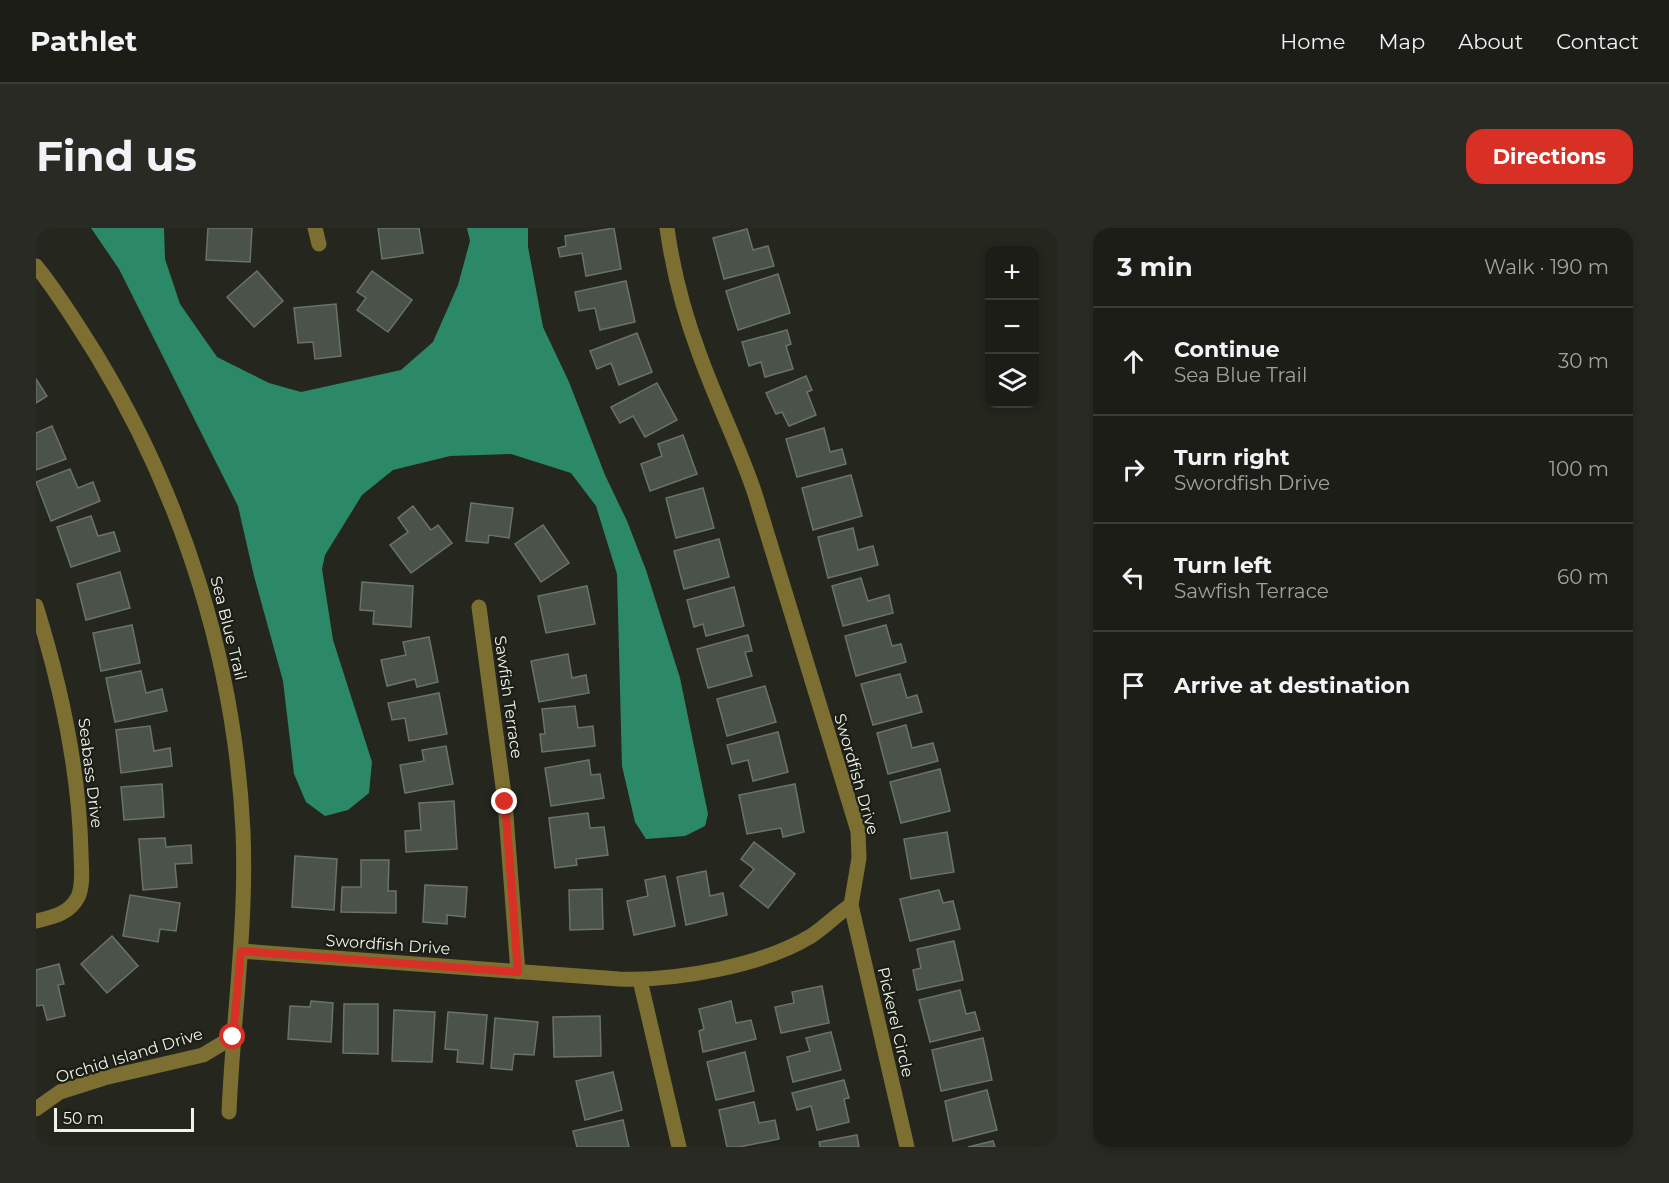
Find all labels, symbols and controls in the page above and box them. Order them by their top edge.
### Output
text: Pathlet [30,24,137,58]
text: Home [1280,29,1345,54]
text: Map [1378,29,1425,54]
text: About [1458,29,1523,54]
text: Contact [1556,29,1639,54]
button: Directions [1466,129,1633,184]
text: Find us [36,130,197,182]
map controls [985,246,1039,408]
button: + [985,246,1039,300]
text: 3 min [1117,251,1193,283]
text: Walk · 190 m [1484,255,1609,279]
button: − [985,300,1039,354]
text: Continue [1174,336,1280,363]
icon: ahead [1117,345,1150,378]
text: 30 m [1558,349,1609,373]
button: layers [985,354,1039,408]
text: Sea Blue Trail [1174,363,1307,387]
text: Turn right [1174,444,1289,471]
icon: right [1117,453,1150,486]
text: 100 m [1549,457,1609,481]
text: Swordfish Drive [1174,471,1330,495]
text: Turn left [1174,552,1272,579]
icon: left [1117,561,1150,594]
text: 60 m [1557,565,1609,589]
street label: Sea Blue Trail [206,574,251,682]
text: Sawfish Terrace [1174,579,1329,603]
street label: Sawfish Terrace [490,634,527,760]
icon: arrive [1117,669,1150,702]
text: Arrive at destination [1174,672,1410,699]
street label: Swordfish Drive [830,711,883,837]
street label: Seabass Drive [74,717,107,829]
route end [491,788,517,814]
street label: Swordfish Drive [325,931,451,958]
street label: Pickerel Circle [874,965,917,1079]
route start [219,1023,245,1049]
street label: Orchid Island Drive [53,1024,205,1087]
scale bar [54,1105,194,1132]
text: 50 m [63,1109,104,1128]

